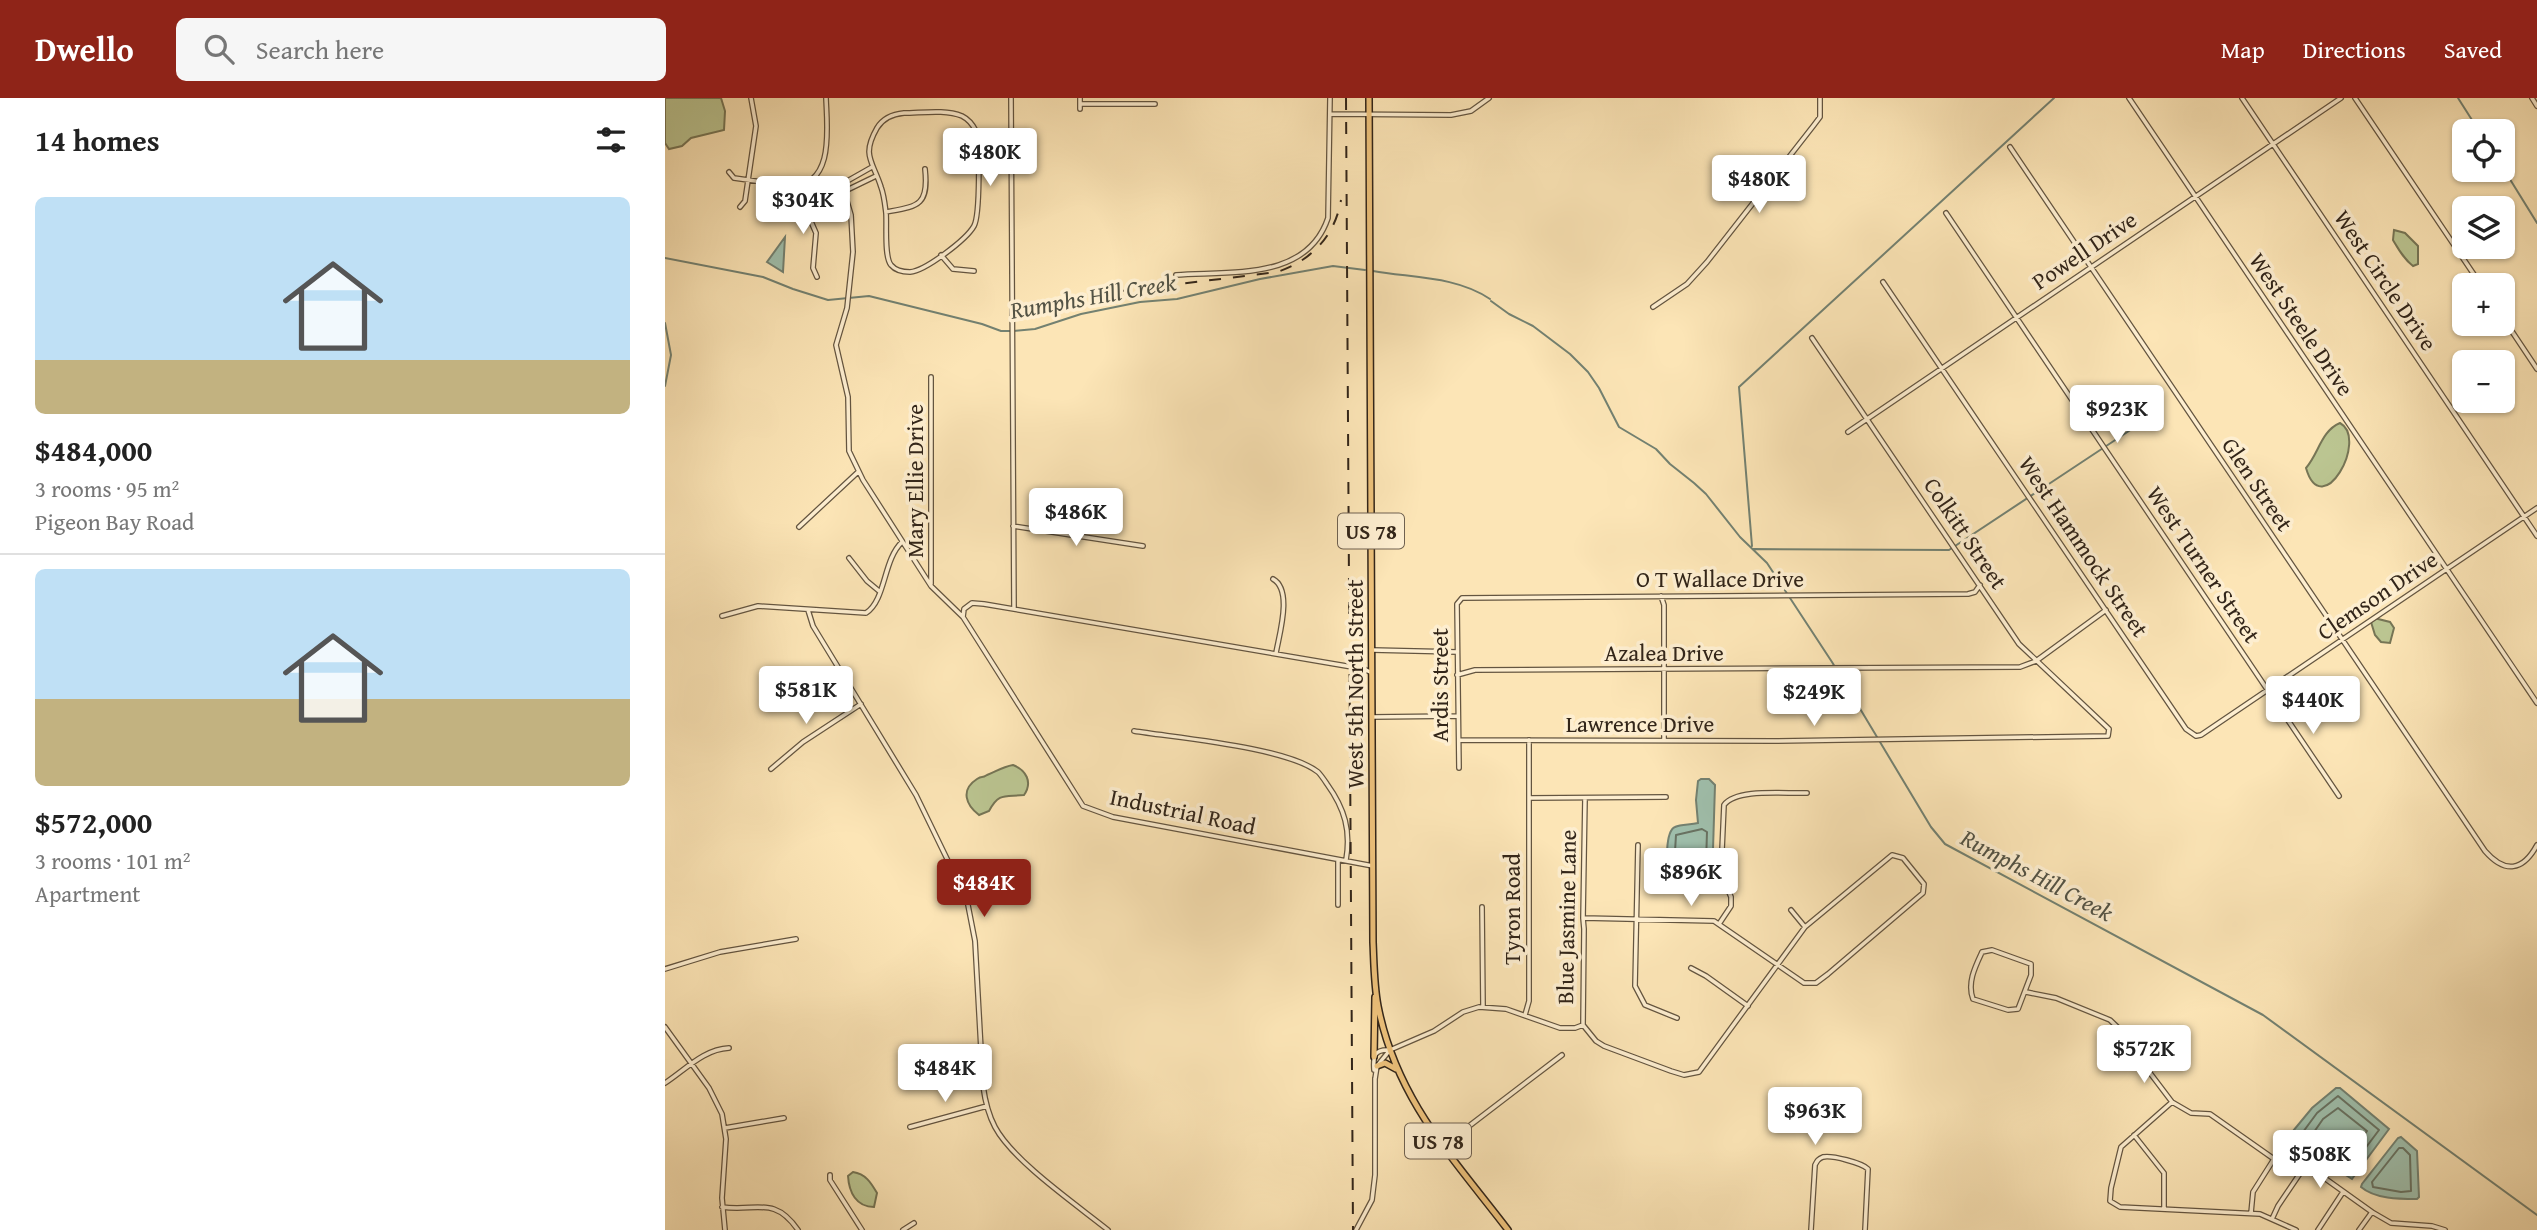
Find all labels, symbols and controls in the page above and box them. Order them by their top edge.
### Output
search box [176,18,666,81]
text: Dwello [35,25,134,73]
icon: search [200,30,238,68]
text: Search here [256,30,384,69]
text: Map [2221,32,2265,67]
text: Directions [2303,32,2406,67]
text: Saved [2444,32,2502,67]
text: 14 homes [35,118,160,162]
map controls [2452,119,2515,413]
button: locate [2452,119,2515,182]
icon: filters [592,121,630,159]
pin: $480K [941,129,1039,188]
text: $480K [959,134,1021,167]
pin: $480K [1710,156,1808,215]
text: $480K [1728,161,1790,194]
pin: $304K [754,176,852,236]
text: $304K [772,182,834,215]
button: layers [2452,196,2515,259]
street label: Powell Drive [2025,203,2143,297]
street label: West Circle Drive [2327,203,2445,357]
icon: home [270,243,396,369]
street label: West Steele Drive [2242,246,2362,402]
water label: Rumphs Hill Creek [1006,264,1179,328]
button: + [2452,273,2515,336]
button: − [2452,350,2515,413]
pin: $923K [2068,386,2166,445]
text: $923K [2086,391,2148,424]
street label: Mary Ellie Drive [898,404,931,558]
text: $484,000 [35,428,152,472]
street label: Glen Street [2214,430,2302,538]
street label: West Hammock Street [2011,449,2157,643]
street label: Colkitt Street [1916,471,2016,595]
text: 3 rooms · 95 m² [35,472,179,505]
street label: West Turner Street [2139,479,2269,649]
pin: $486K [1027,489,1125,548]
text: $486K [1045,494,1107,527]
text: Pigeon Bay Road [35,505,194,538]
road number: US 78 [1338,514,1404,548]
street label: Clemson Drive [2310,542,2444,648]
street label: O T Wallace Drive [1636,562,1804,595]
street label: West 5th North Street [1338,579,1371,789]
icon: home [270,615,396,741]
street label: Ardis Street [1423,628,1456,742]
street label: Azalea Drive [1604,636,1724,669]
pin: $581K [757,666,855,726]
pin: $249K [1765,668,1863,728]
text: $581K [775,672,837,705]
text: $249K [1783,674,1845,707]
pin: $440K [2264,676,2362,736]
text: $440K [2282,682,2344,715]
street label: Lawrence Drive [1566,707,1714,740]
street label: Industrial Road [1107,779,1260,843]
text: $572,000 [35,800,152,844]
water label: Rumphs Hill Creek [1954,820,2119,930]
street label: Blue Jasmine Lane [1548,829,1584,1005]
text: 3 rooms · 101 m² [35,844,190,877]
pin: $896K [1642,848,1740,908]
street label: Tyron Road [1495,853,1528,965]
text: $896K [1660,854,1722,887]
pin: $484K [935,860,1033,919]
text: $484K [953,865,1015,898]
text: Apartment [35,877,140,910]
pin: $572K [2095,1026,2193,1085]
text: $572K [2113,1031,2175,1064]
pin: $484K [896,1044,994,1104]
text: $484K [914,1050,976,1083]
pin: $963K [1766,1088,1864,1147]
text: $963K [1784,1093,1846,1126]
road number: US 78 [1405,1124,1471,1158]
pin: $508K [2271,1130,2369,1190]
text: $508K [2289,1136,2351,1169]

